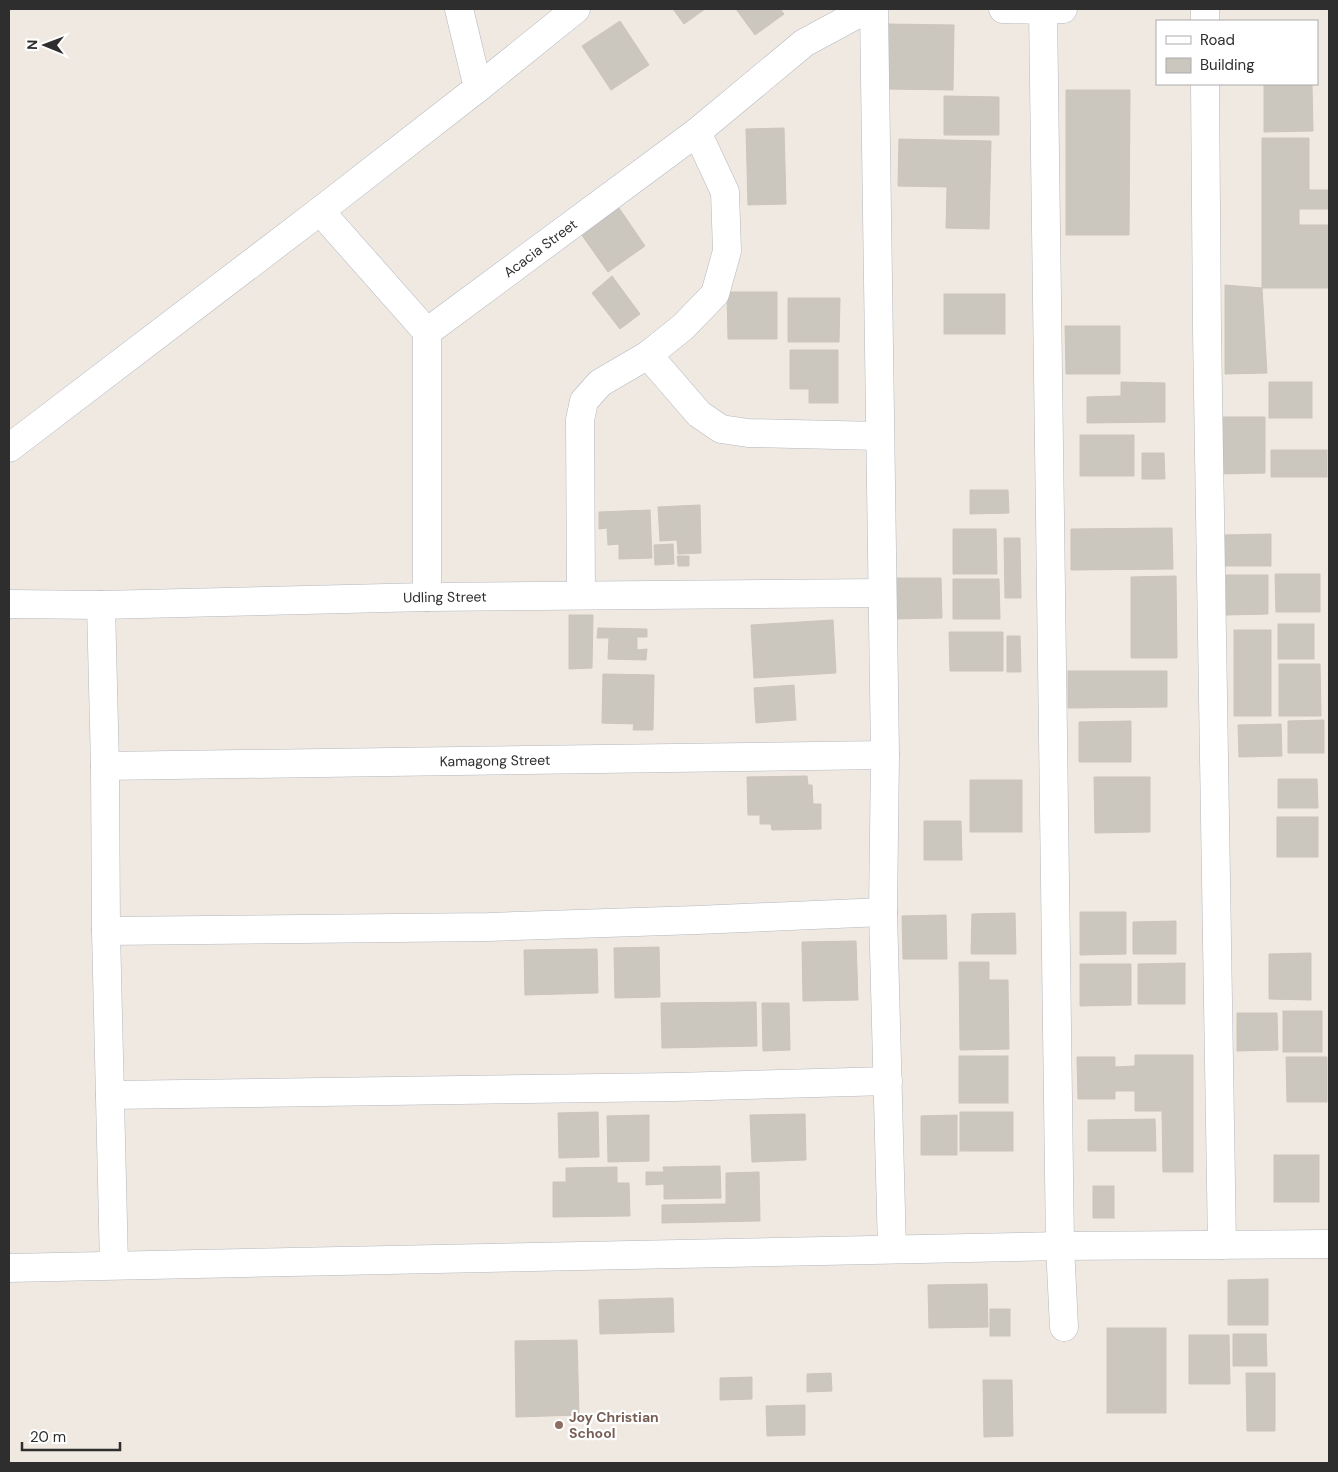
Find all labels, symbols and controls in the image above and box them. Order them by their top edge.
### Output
north arrow [20,20,70,70]
legend [1156,20,1318,85]
text: Road [1200,30,1235,50]
text: N [23,40,41,50]
text: Building [1200,55,1255,75]
street label: Acacia Street [500,215,581,281]
street label: Udling Street [403,587,487,607]
street label: Kamagong Street [439,751,550,770]
place label: Joy Christian School [569,1408,659,1442]
marker: Joy Christian School [553,1419,565,1431]
scale bar [22,1420,120,1452]
text: 20 m [30,1427,66,1447]

